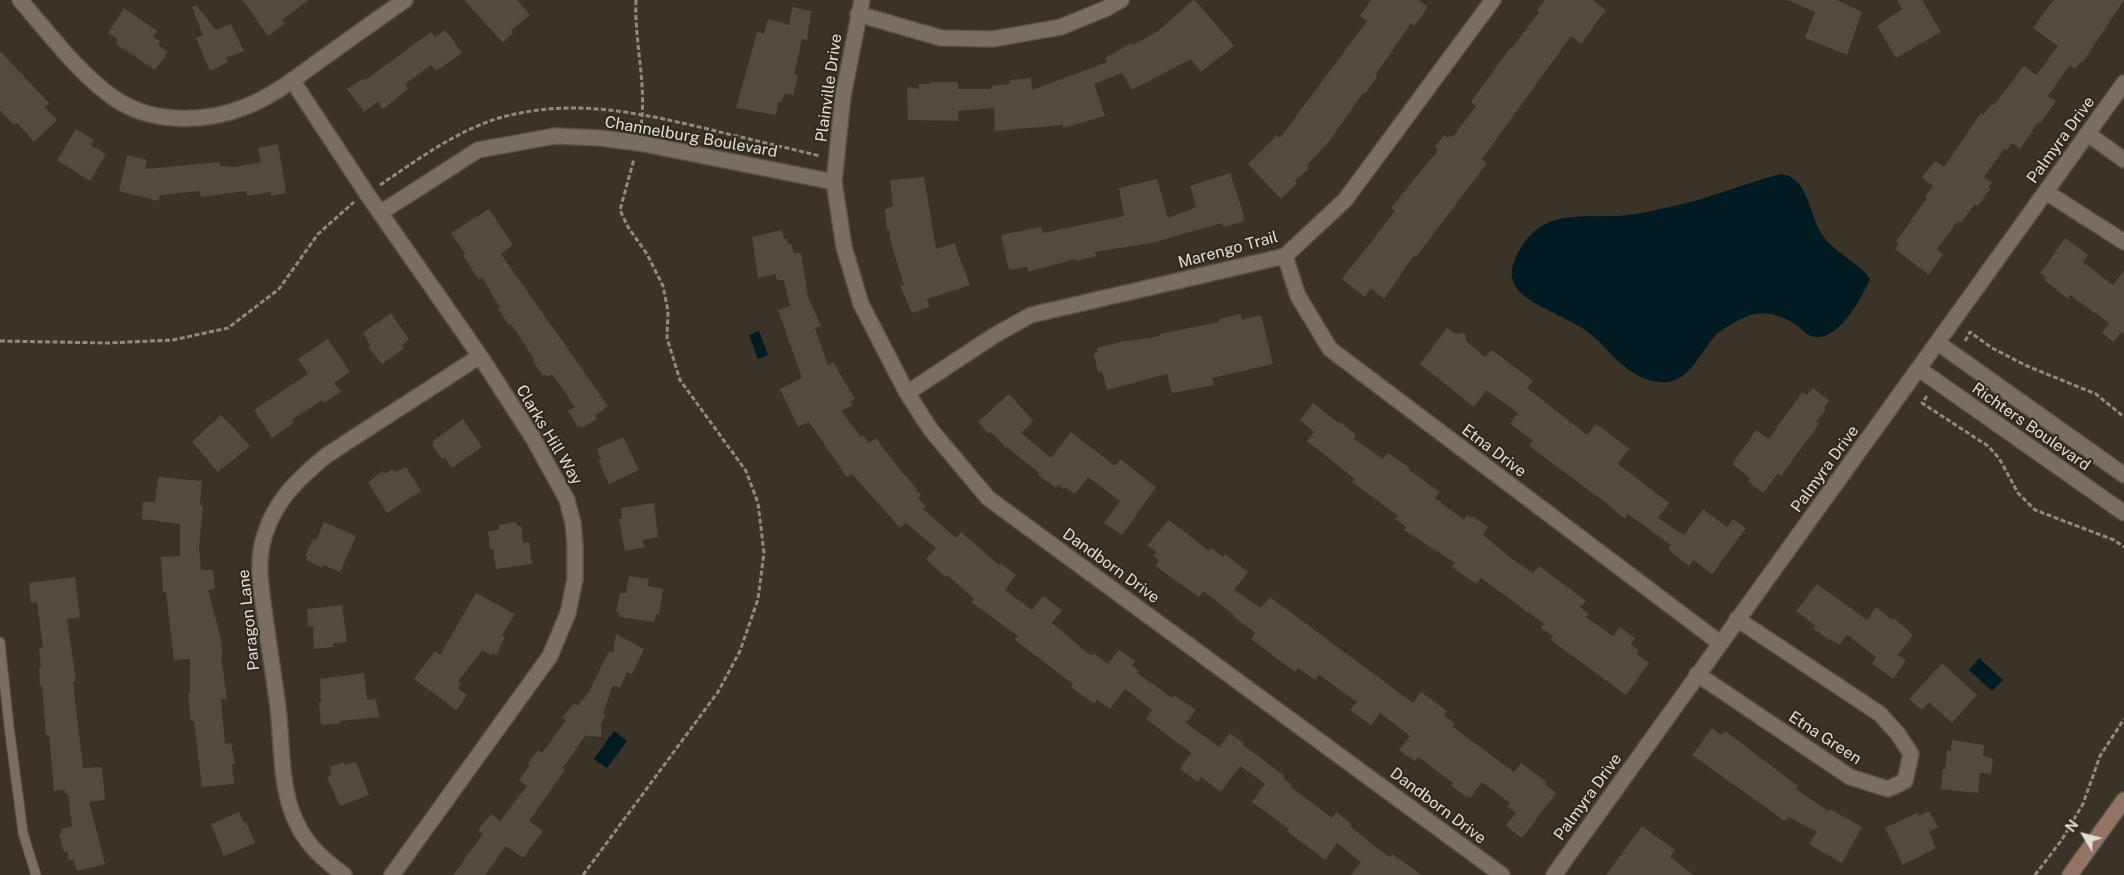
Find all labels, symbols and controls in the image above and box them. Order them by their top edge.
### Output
street label: Plainville Drive [812,33,846,143]
street label: Palmyra Drive [2023,93,2099,187]
street label: Channelburg Boulevard [603,112,779,162]
street label: Marengo Trail [1176,227,1280,273]
street label: Richters Boulevard [1968,379,2094,475]
street label: Clarks Hill Way [512,382,586,488]
street label: Etna Drive [1458,420,1530,482]
street label: Palmyra Drive [1787,422,1863,516]
street label: Dandborn Drive [1059,524,1163,608]
street label: Paragon Lane [234,568,264,672]
street label: Etna Green [1785,707,1865,769]
street label: Palmyra Drive [1550,750,1626,844]
street label: Dandborn Drive [1386,764,1490,848]
north arrow [2059,810,2109,860]
text: N [2062,817,2082,835]

